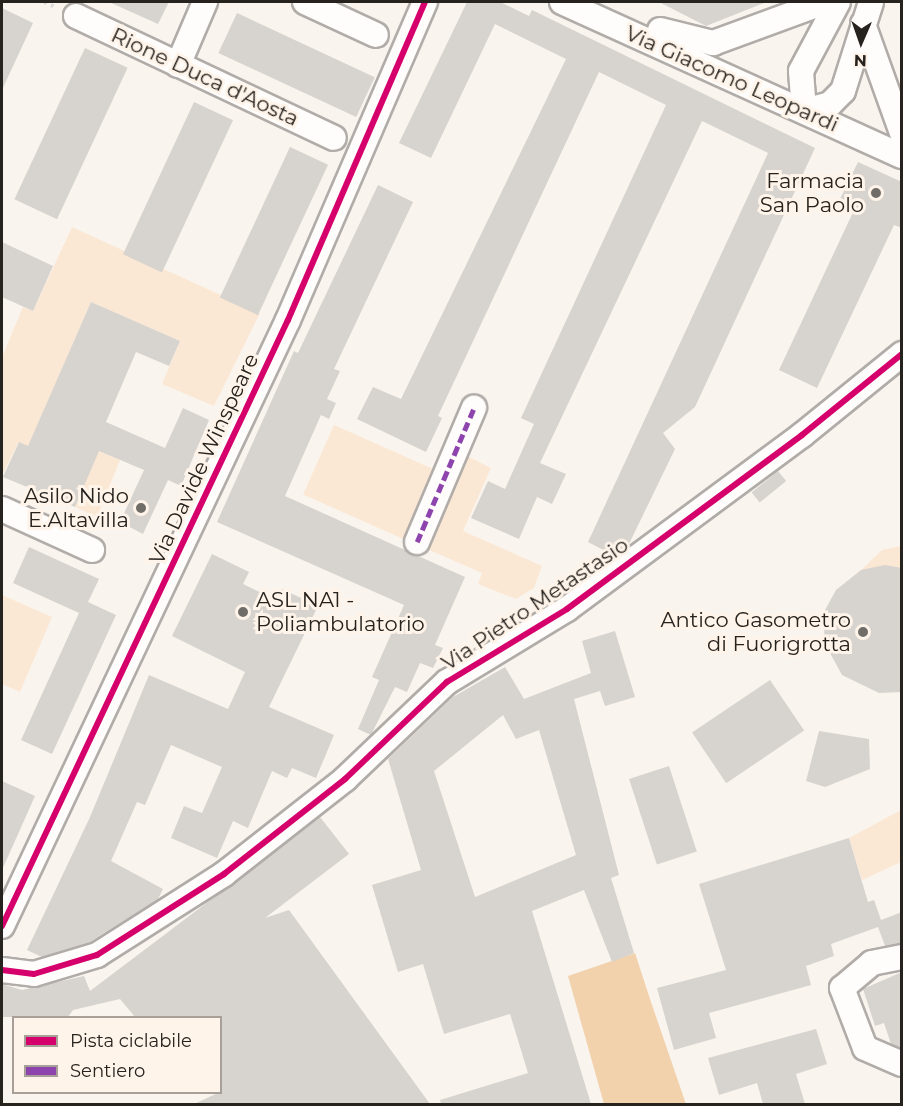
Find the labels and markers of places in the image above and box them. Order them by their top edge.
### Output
place label: Farmacia San Paolo [760,168,864,218]
marker: Farmacia San Paolo [869,186,883,200]
place label: Asilo Nido E.Altavilla [24,483,129,533]
marker: Asilo Nido E.Altavilla [134,501,148,515]
place label: ASL NA1 - Poliambulatorio [256,587,425,637]
marker: ASL NA1 - Poliambulatorio [234,603,252,621]
place label: Antico Gasometro di Fuorigrotta [660,607,851,657]
marker: Antico Gasometro di Fuorigrotta [856,625,870,639]

